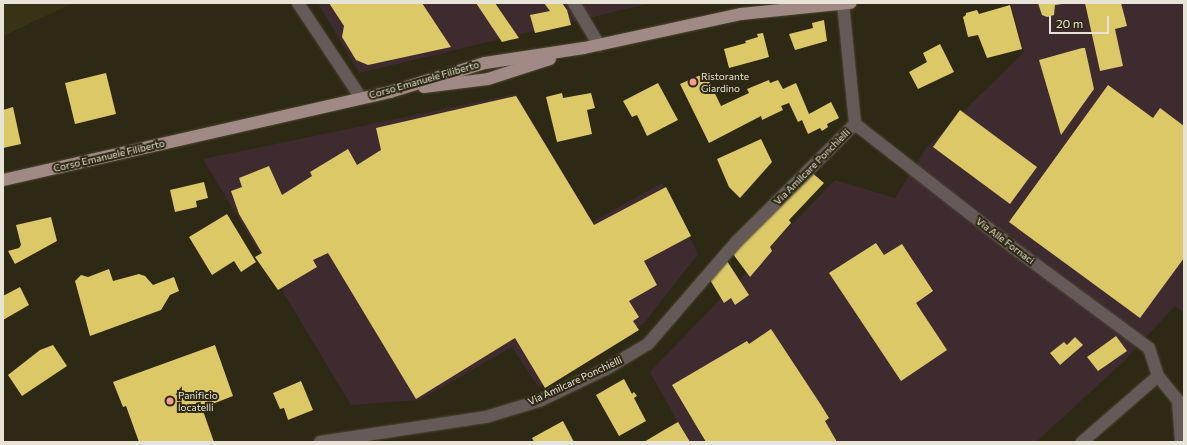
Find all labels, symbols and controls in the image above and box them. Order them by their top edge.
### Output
scale bar [1051,8,1111,34]
text: 20 m [1056,16,1083,30]
street label: Corso Emanuele Filiberto [368,59,480,101]
place label: Ristorante Giardino [701,70,749,94]
marker: Ristorante Giardino [688,77,698,87]
street label: Via Amilcare Ponchielli [772,127,852,207]
street label: Corso Emanuele Filiberto [52,137,166,175]
street label: Via Alle Fornaci [974,215,1036,267]
street label: Via Amilcare Ponchielli [526,354,624,408]
place label: Panificio locatelli [178,389,218,412]
marker: Panificio locatelli [165,396,175,406]

